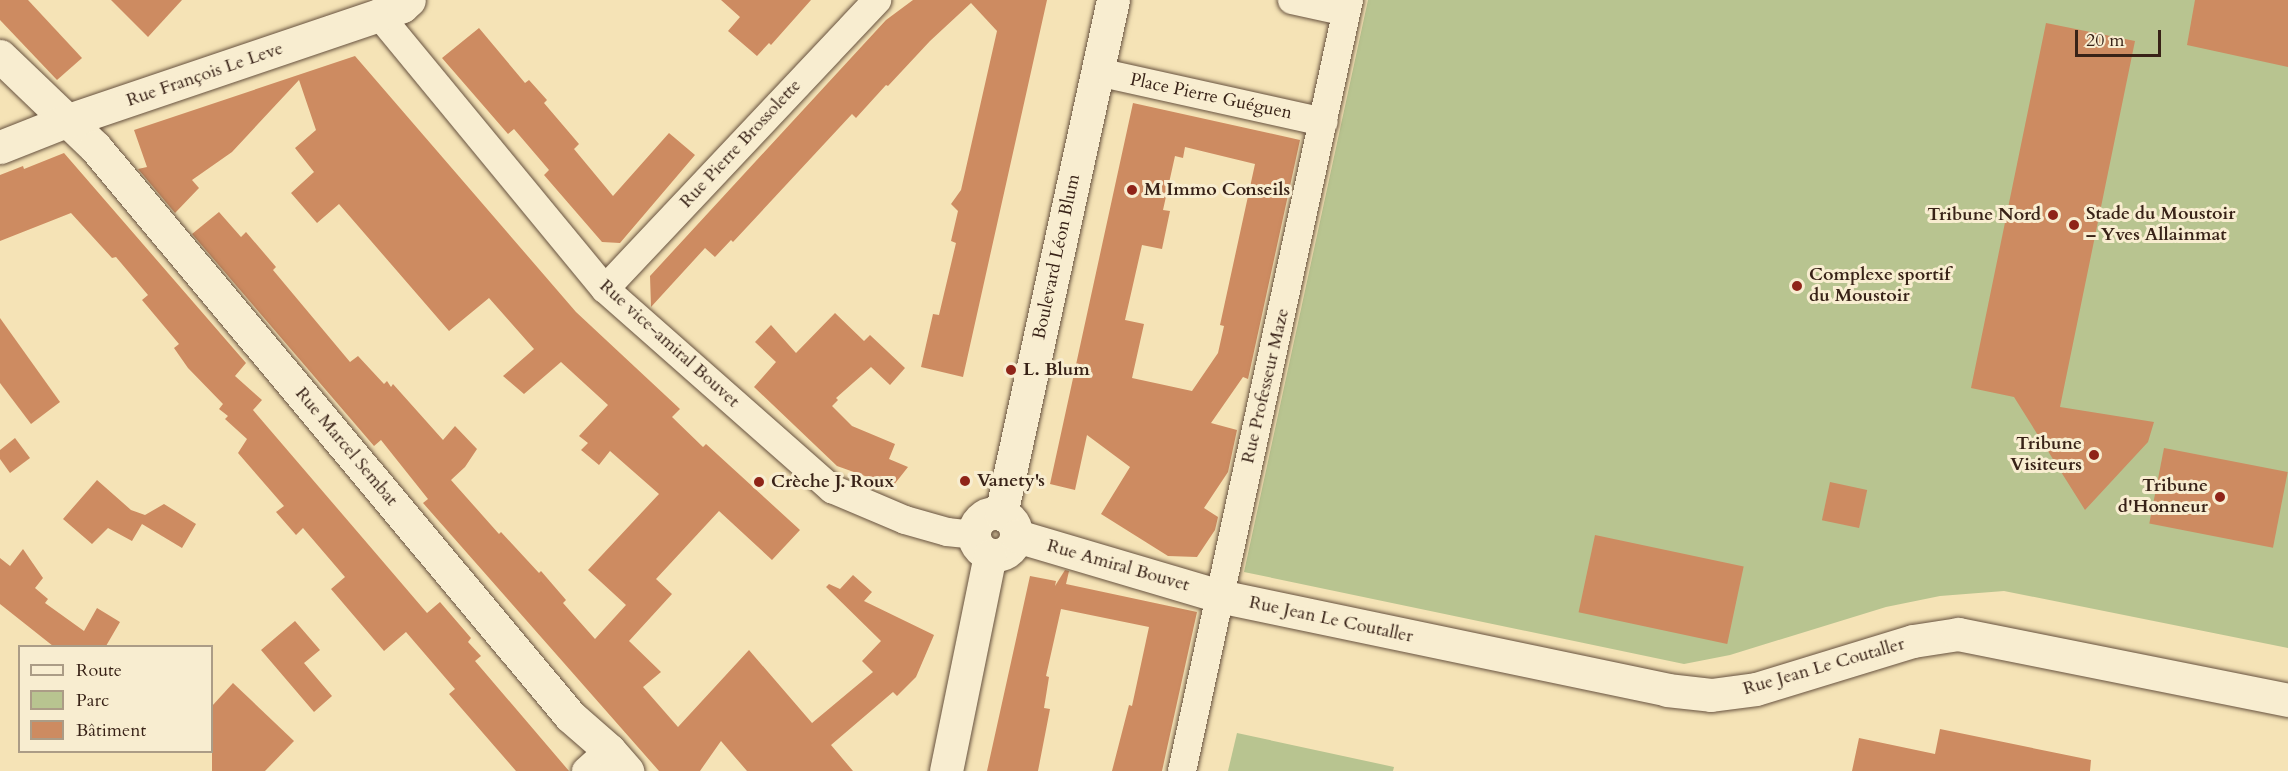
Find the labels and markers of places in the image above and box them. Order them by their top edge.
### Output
place label: M Immo Conseils [1144,179,1290,201]
marker: M Immo Conseils [1125,183,1139,197]
place label: Tribune Nord [1927,204,2041,226]
place label: Stade du Moustoir – Yves Allainmat [2086,204,2236,246]
marker: Tribune Nord [2046,208,2060,222]
marker: Stade du Moustoir – Yves Allainmat [2067,218,2081,232]
place label: Complexe sportif du Moustoir [1809,265,1950,308]
marker: Complexe sportif du Moustoir [1790,279,1804,293]
place label: L. Blum [1023,359,1090,381]
marker: L. Blum [1004,363,1018,377]
place label: Tribune Visiteurs [2010,434,2082,476]
marker: Tribune Visiteurs [2087,448,2101,462]
place label: Vanety's [977,470,1045,492]
place label: Crèche J. Roux [771,471,894,493]
marker: Vanety's [958,474,972,488]
marker: Crèche J. Roux [752,475,766,489]
place label: Tribune d'Honneur [2118,476,2208,518]
marker: Tribune d'Honneur [2213,490,2227,504]

